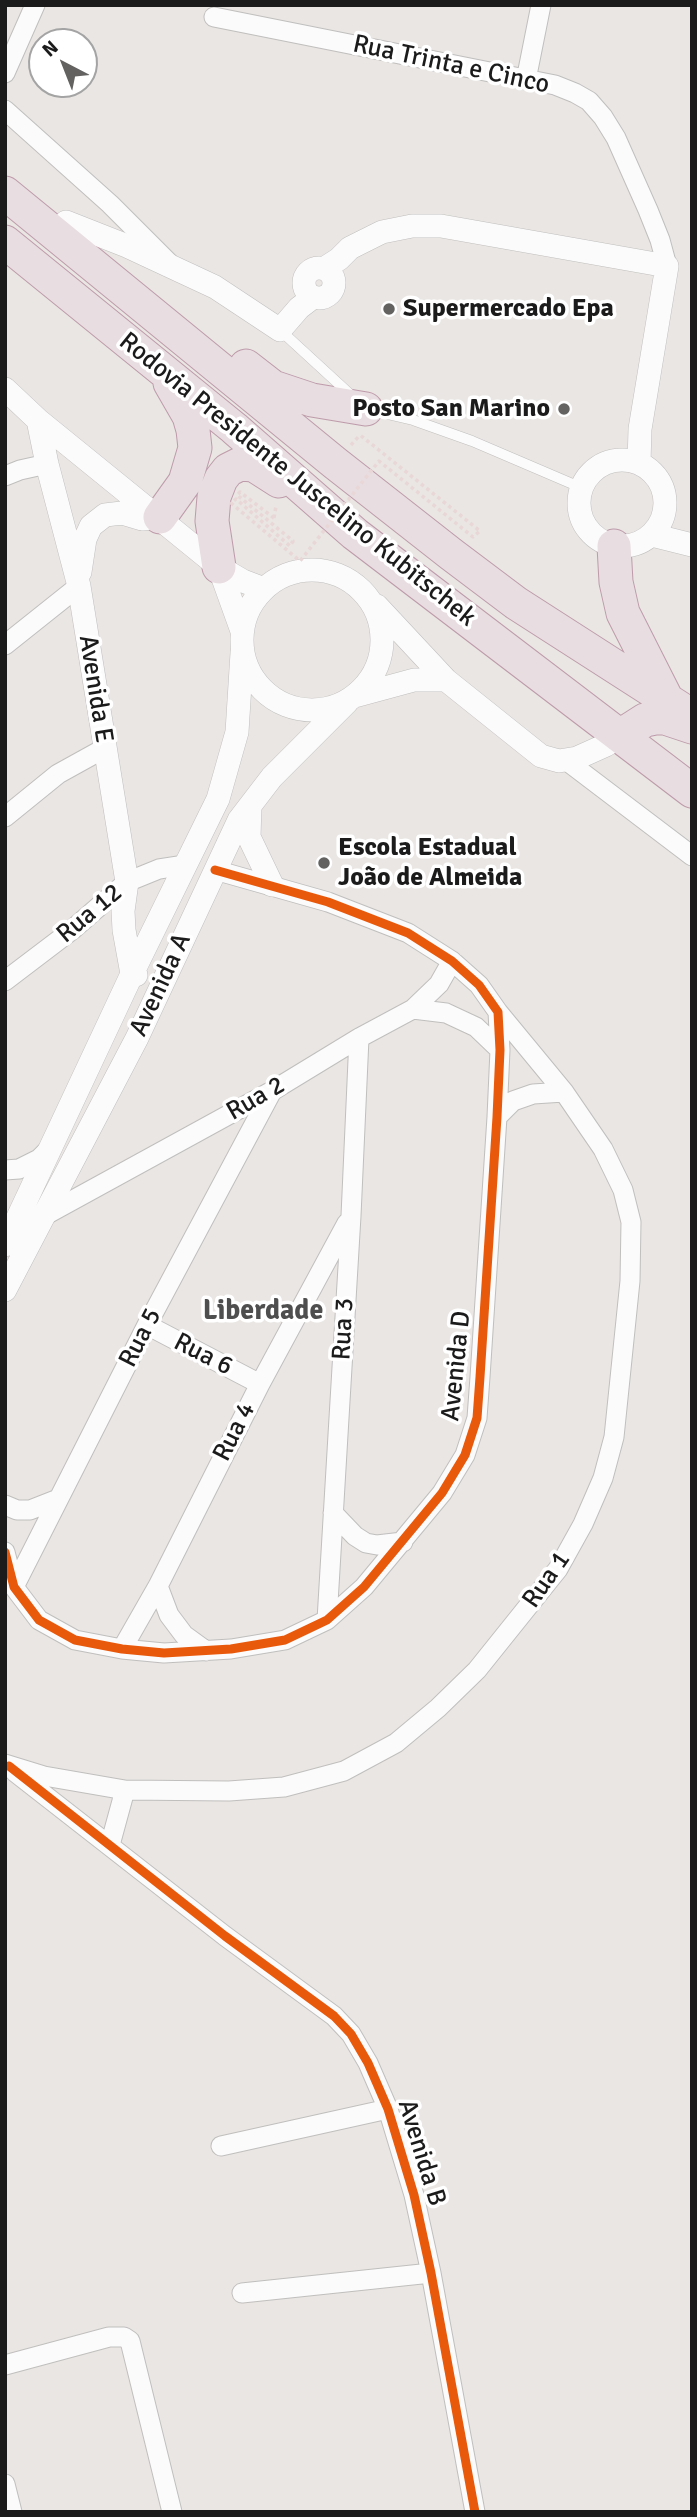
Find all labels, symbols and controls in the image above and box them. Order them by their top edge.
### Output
north arrow [28,28,98,98]
street label: Rua Trinta e Cinco [350,29,552,101]
text: N [37,36,63,62]
place label: Supermercado Epa [403,293,614,325]
marker: Supermercado Epa [381,301,397,317]
street label: Rodovia Presidente Juscelino Kubitschek [112,326,482,634]
place label: Posto San Marino [352,393,550,425]
marker: Posto San Marino [556,401,572,417]
street label: Avenida E [71,633,119,745]
place label: Escola Estadual João de Almeida [338,832,522,894]
marker: Escola Estadual João de Almeida [316,855,332,871]
street label: Rua 12 [51,878,129,950]
street label: Avenida A [124,929,198,1041]
street label: Rua 2 [221,1070,291,1128]
district label: Liberdade [203,1295,323,1329]
street label: Rua 3 [327,1297,361,1361]
street label: Rua 5 [113,1303,169,1373]
street label: Avenida D [436,1309,478,1423]
street label: Rua 6 [168,1327,238,1383]
street label: Rua 4 [207,1397,263,1467]
street label: Rua 1 [516,1546,578,1614]
street label: Avenida B [390,2096,452,2210]

